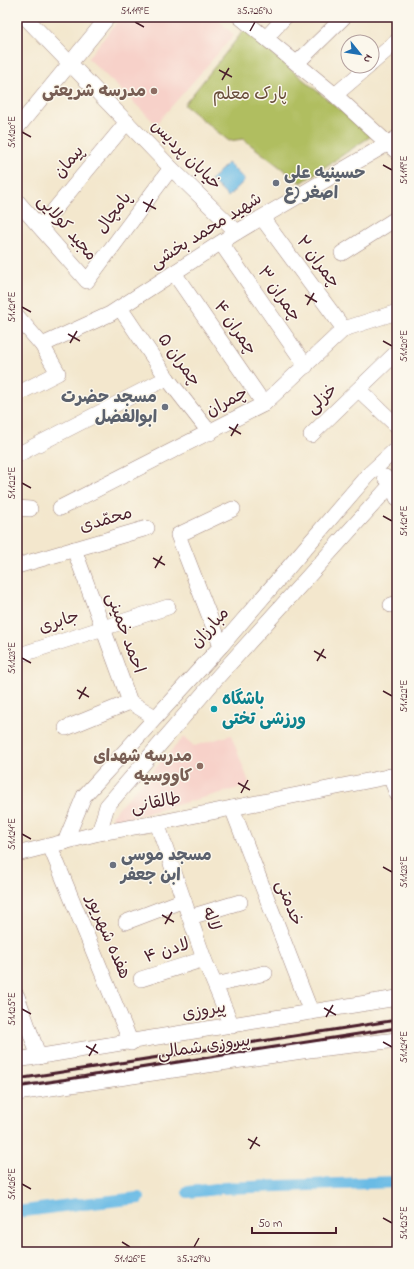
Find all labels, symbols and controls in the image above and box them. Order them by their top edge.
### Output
text: 51.119°E [120,4,150,19]
text: 35.726°N [238,4,273,19]
north arrow [340,34,380,74]
text: N [359,51,377,66]
place label: مدرسه شریعتی [42,79,146,104]
park label: پارک معلم [213,82,287,107]
marker: مدرسه شریعتی [149,86,159,96]
street label: خیابان پردیس [145,114,227,196]
text: 51.120°E [5,116,20,148]
street label: پیمان [48,140,90,184]
text: 51.119°E [397,155,412,185]
place label: حسینیه علی اصغر (ع [284,161,366,206]
marker: حسینیه علی اصغر (ع [271,178,281,188]
street label: شهید محمد بخشی [145,186,267,276]
street label: پامچال [90,187,138,239]
street label: مجید کولایی [31,189,103,267]
street label: چمران ۲ [290,230,346,294]
street label: چمران ۳ [251,261,307,327]
text: 51.121°E [5,291,20,323]
street label: چمران ۴ [207,296,263,360]
street label: چمران ۵ [151,328,207,392]
text: 51.120°E [397,330,412,362]
street label: خزلی [301,378,343,420]
street label: چمران [202,381,252,423]
place label: مسجد حضرت ابوالفضل [61,385,157,430]
marker: مسجد حضرت ابوالفضل [160,402,170,412]
text: 51.122°E [5,467,20,499]
street label: محمّدی [77,501,135,539]
text: 51.121°E [397,505,412,537]
street label: احمد خمینی [99,589,151,677]
street label: مبارزان [185,602,235,654]
street label: جابری [36,604,82,640]
text: 51.123°E [5,642,20,674]
text: 51.122°E [397,680,412,712]
place label: باشگاه ورزشی تختی [222,687,306,732]
marker: باشگاه ورزشی تختی [209,704,219,714]
place label: مدرسه شهدای کاووسیه [93,744,192,789]
marker: مدرسه شهدای کاووسیه [195,761,205,771]
street label: طالقانی [129,786,183,820]
text: 51.124°E [5,818,20,850]
place label: مسجد موسی ابن جعفر [119,843,212,888]
text: 51.123°E [397,856,412,888]
marker: مسجد موسی ابن جعفر [108,860,118,870]
street label: خدمتی [269,877,309,929]
street label: هفده شهریور [78,889,137,983]
street label: لاله [195,904,227,934]
street label: لادن ۴ [141,932,193,970]
text: 51.125°E [5,992,20,1026]
street label: پیروزی [180,995,228,1027]
street label: پیروزی شمالی [156,1028,252,1066]
text: 51.124°E [397,1031,412,1063]
text: 51.126°E [5,1168,20,1200]
text: 51.125°E [397,1206,412,1240]
scale bar [252,1209,336,1235]
text: 50 m [258,1215,282,1233]
text: 51.126°E [114,1252,146,1267]
text: 35.729°N [177,1252,211,1267]

